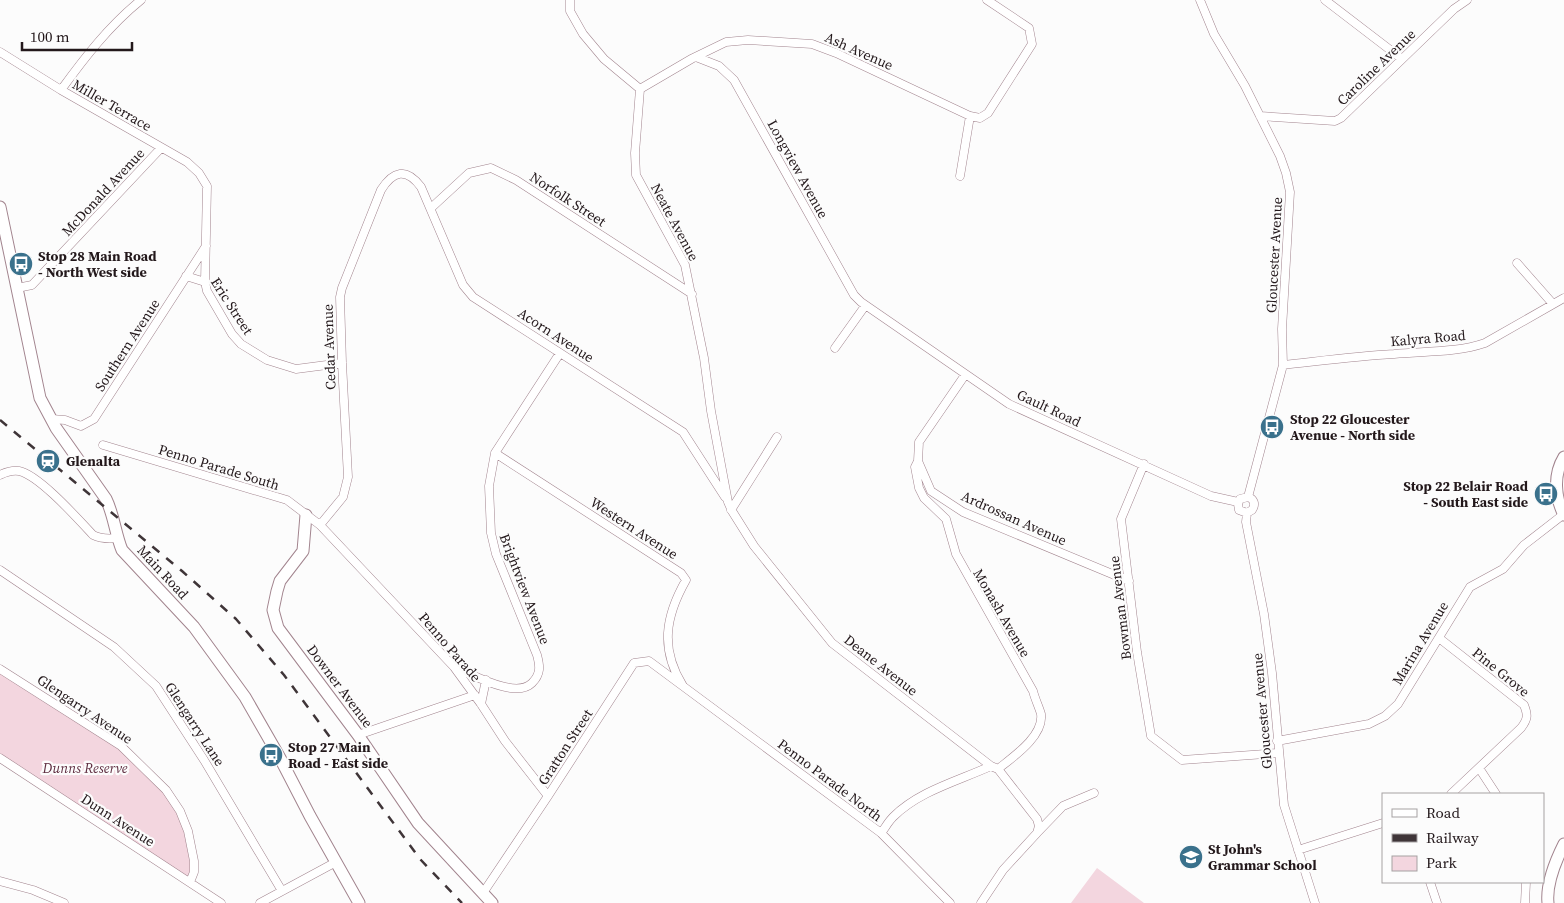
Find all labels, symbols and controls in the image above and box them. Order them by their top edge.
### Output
scale bar [22,20,132,52]
street label: Caroline Avenue [1332,24,1420,110]
text: 100 m [30,26,70,47]
street label: Ash Avenue [822,27,896,75]
street label: Miller Terrace [69,74,155,136]
street label: Longview Avenue [763,116,833,222]
street label: McDonald Avenue [57,144,149,240]
street label: Norfolk Street [526,167,610,231]
street label: Neate Avenue [646,180,704,264]
street label: Gloucester Avenue [1261,196,1287,314]
place label: Stop 28 Main Road - North West side [38,246,157,282]
bus stop icon: Stop 28 Main Road - North West side [8,251,34,277]
street label: Eric Street [206,273,258,339]
street label: Southern Avenue [90,295,164,395]
street label: Acorn Avenue [514,303,598,367]
street label: Cedar Avenue [318,304,340,390]
street label: Kalyra Road [1390,325,1466,351]
street label: Gault Road [1014,384,1084,432]
place label: Stop 22 Gloucester Avenue - North side [1290,409,1415,445]
bus stop icon: Stop 22 Gloucester Avenue - North side [1259,414,1285,440]
street label: Penno Parade South [156,439,282,495]
station icon: Glenalta [35,448,61,474]
place label: Glenalta [66,451,121,471]
place label: Stop 22 Belair Road - South East side [1403,476,1529,512]
bus stop icon: Stop 22 Belair Road - South East side [1533,481,1559,507]
street label: Ardrossan Avenue [958,486,1070,550]
street label: Western Avenue [586,492,682,564]
street label: Brightview Avenue [495,531,555,647]
street label: Main Road [133,541,193,603]
street label: Bowman Avenue [1104,555,1136,661]
street label: Monash Avenue [969,565,1035,661]
street label: Marina Avenue [1387,597,1453,689]
street label: Penno Parade [414,608,486,686]
street label: Deane Avenue [840,630,922,700]
street label: Downer Avenue [302,640,378,732]
street label: Pine Grove [1468,643,1534,701]
street label: Gloucester Avenue [1247,652,1277,770]
street label: Glengarry Avenue [33,669,137,749]
street label: Glengarry Lane [160,678,230,770]
street label: Gratton Street [533,705,597,789]
street label: Penno Parade North [773,734,887,826]
place label: Stop 27 Main Road - East side [288,737,388,773]
bus stop icon: Stop 27 Main Road - East side [258,742,284,768]
park label: Dunns Reserve [41,758,128,778]
street label: Dunn Avenue [77,789,159,851]
legend [1382,793,1544,883]
text: Road [1426,802,1460,823]
text: Railway [1426,827,1479,848]
place label: St John's Grammar School [1208,839,1317,875]
school or university icon: St John's Grammar School [1178,844,1204,870]
text: Park [1426,852,1458,873]

